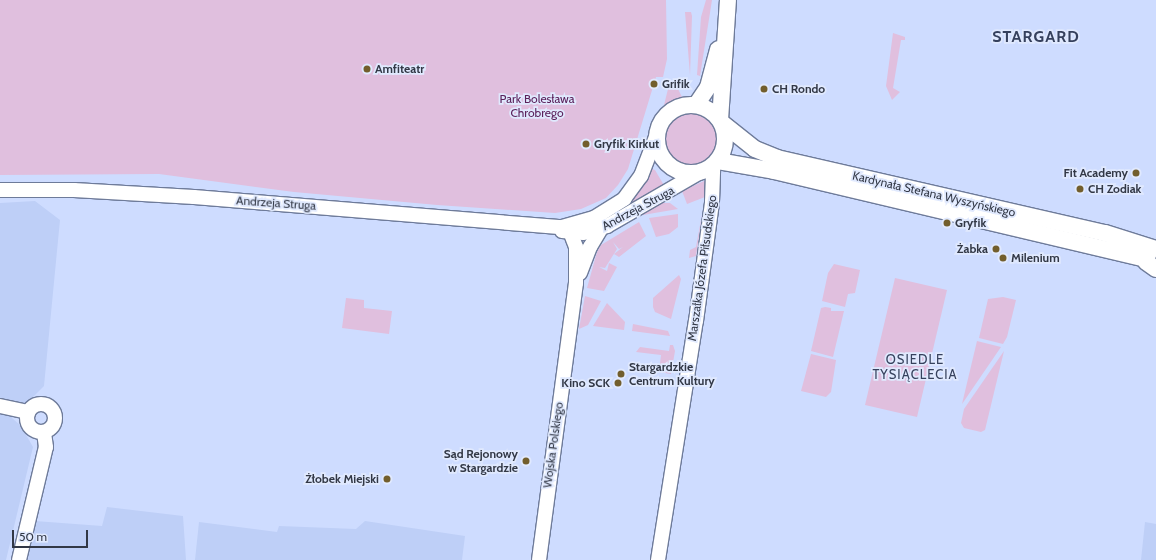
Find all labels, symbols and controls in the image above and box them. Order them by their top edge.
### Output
district label: STARGARD [992,27,1080,47]
place label: Amfiteatr [375,62,424,76]
marker: Amfiteatr [362,64,372,74]
place label: Grifik [662,77,690,91]
marker: Grifik [649,79,659,89]
place label: CH Rondo [772,82,825,96]
marker: CH Rondo [759,84,769,94]
park label: Park Bolesława Chrobrego [500,92,574,120]
place label: Gryfik Kirkut [594,137,659,151]
marker: Gryfik Kirkut [581,139,591,149]
place label: Fit Academy [1064,166,1128,180]
street label: Kardynała Stefana Wyszyńskiego [851,168,1017,220]
marker: Fit Academy [1131,168,1141,178]
place label: CH Zodiak [1088,182,1141,196]
street label: Andrzeja Struga [599,183,677,233]
marker: CH Zodiak [1075,184,1085,194]
street label: Andrzeja Struga [236,193,316,213]
street label: Marszałka Józefa Piłsudskiego [685,194,719,342]
place label: Gryfik [955,216,986,230]
marker: Gryfik [942,218,952,228]
place label: Żabka [957,242,988,256]
marker: Żabka [991,244,1001,254]
place label: Milenium [1011,251,1060,265]
marker: Milenium [998,253,1008,263]
district label: OSIEDLE TYSIĄCLECIA [872,352,958,383]
place label: Stargardzkie Centrum Kultury [629,360,715,388]
marker: Stargardzkie Centrum Kultury [616,369,626,379]
place label: Kino SCK [561,376,610,390]
marker: Kino SCK [613,378,623,388]
street label: Wojska Polskiego [540,401,566,489]
place label: Sąd Rejonowy w Stargardzie [444,447,518,475]
marker: Sąd Rejonowy w Stargardzie [521,456,531,466]
place label: Żłobek Miejski [305,472,379,486]
marker: Żłobek Miejski [382,474,392,484]
scale bar [14,522,90,548]
text: 50 m [19,529,47,544]

